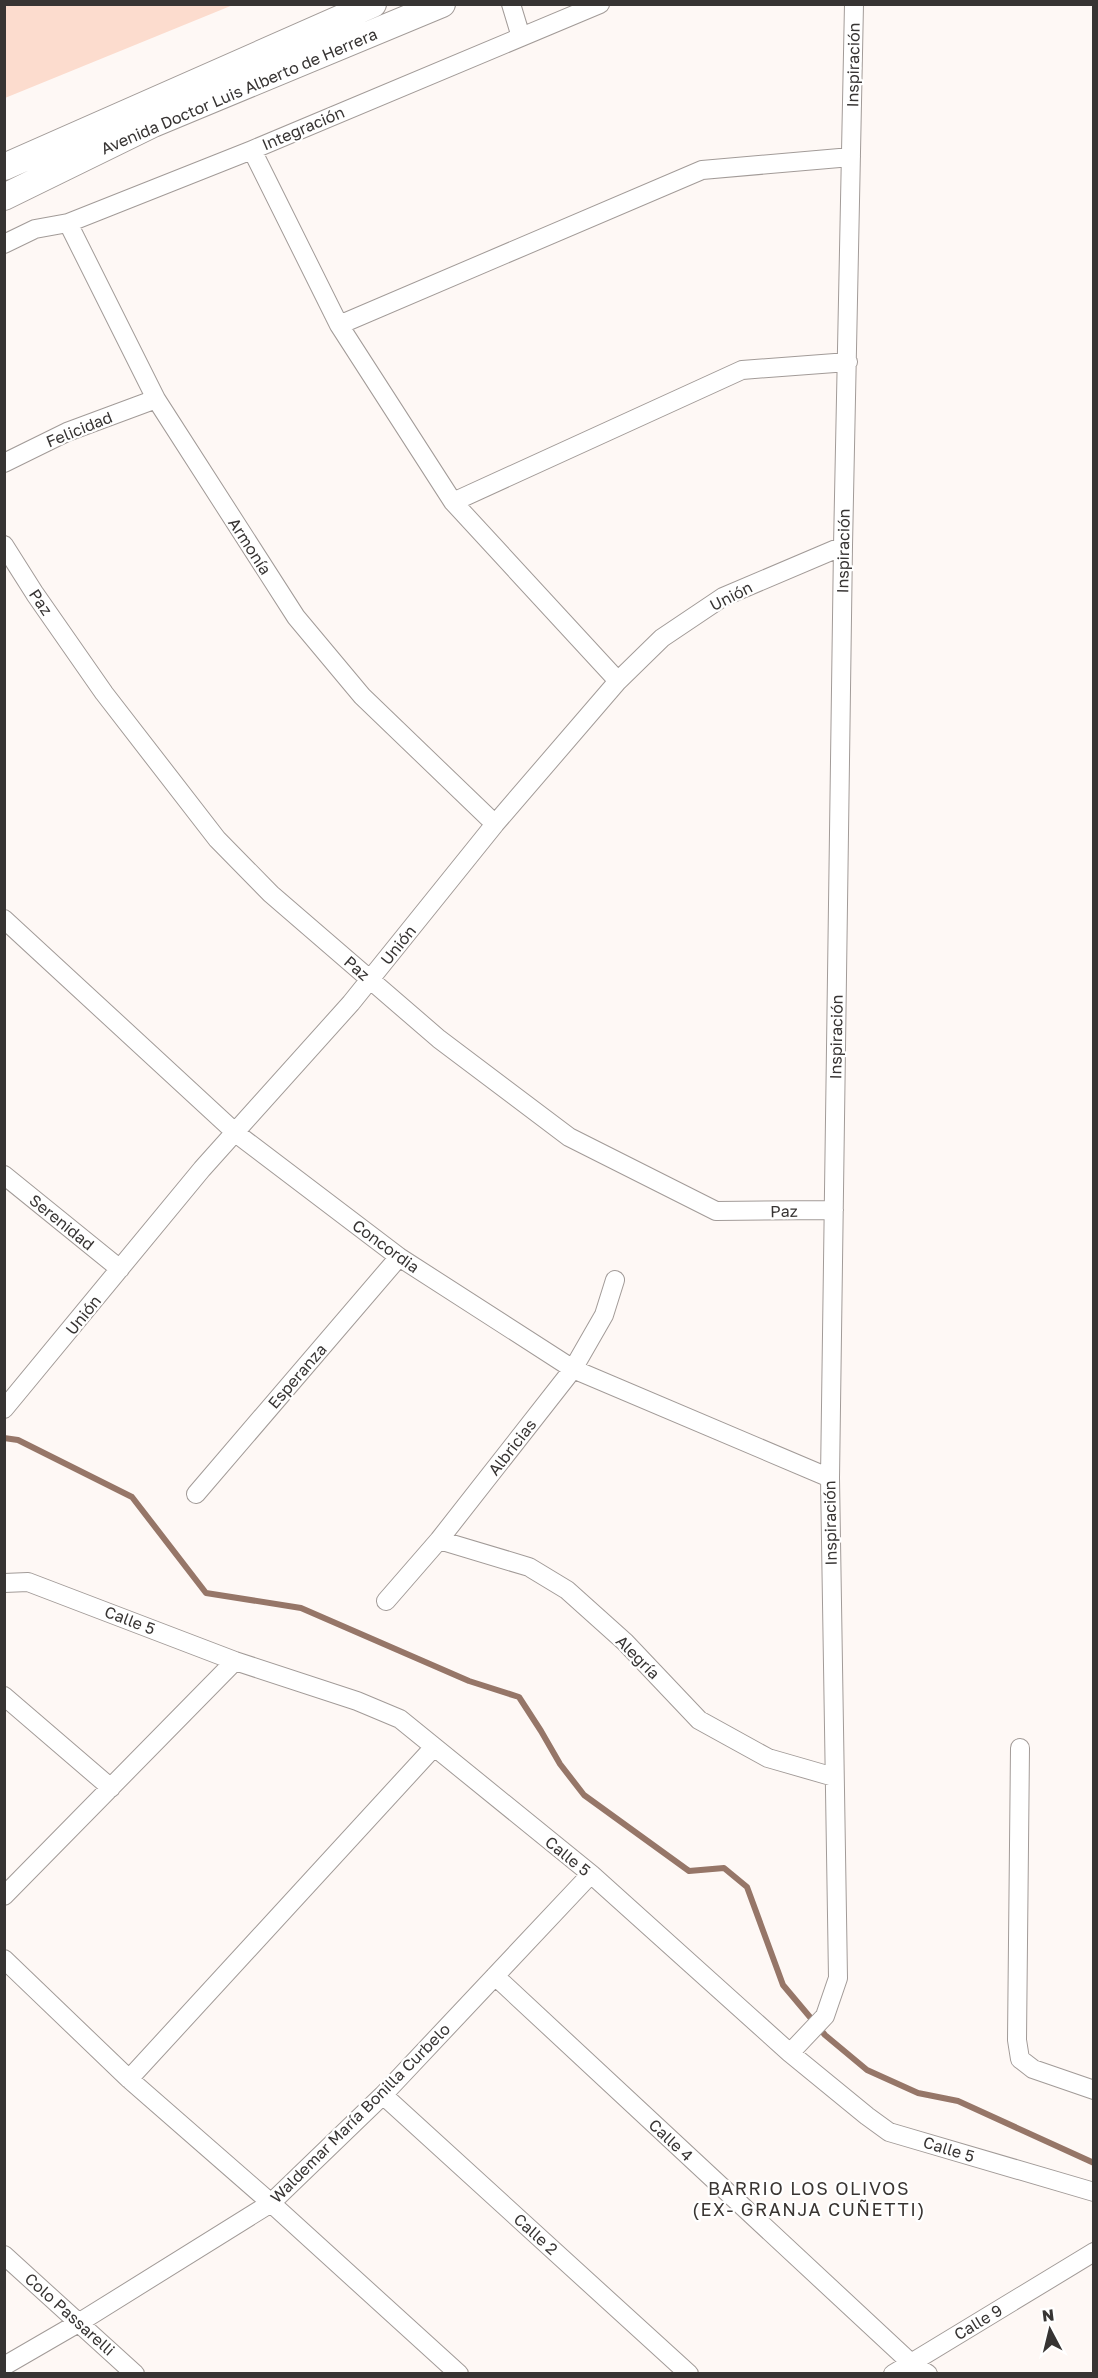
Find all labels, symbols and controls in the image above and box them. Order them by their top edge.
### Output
street label: Inspiración [842,22,864,108]
street label: Avenida Doctor Luis Alberto de Herrera [98,24,380,158]
street label: Integración [259,102,347,154]
street label: Felicidad [43,407,115,451]
street label: Inspiración [832,508,854,594]
street label: Armonía [224,514,276,578]
street label: Unión [706,577,756,615]
street label: Paz [25,585,57,619]
street label: Unión [376,921,420,969]
street label: Paz [340,951,374,985]
street label: Inspiración [825,994,847,1080]
street label: Serenidad [26,1190,98,1254]
street label: Paz [770,1201,798,1221]
street label: Concordia [349,1215,423,1277]
street label: Unión [61,1291,105,1339]
street label: Esperanza [263,1339,331,1413]
street label: Albricias [484,1415,540,1479]
street label: Inspiración [819,1480,841,1566]
street label: Calle 5 [102,1601,158,1639]
street label: Alegría [612,1631,664,1683]
street label: Calle 5 [541,1832,595,1880]
street label: Waldemar María Bonilla Curbelo [266,2019,454,2207]
street label: Calle 4 [645,2115,697,2165]
street label: Calle 5 [921,2132,977,2166]
district label: BARRIO LOS OLIVOS (EX- GRANJA CUÑETTI) [692,2177,926,2220]
street label: Calle 2 [510,2209,562,2259]
street label: Colo Passarelli [21,2268,119,2360]
street label: Calle 9 [950,2300,1006,2344]
north arrow [1020,2300,1080,2360]
text: N [1041,2304,1055,2326]

